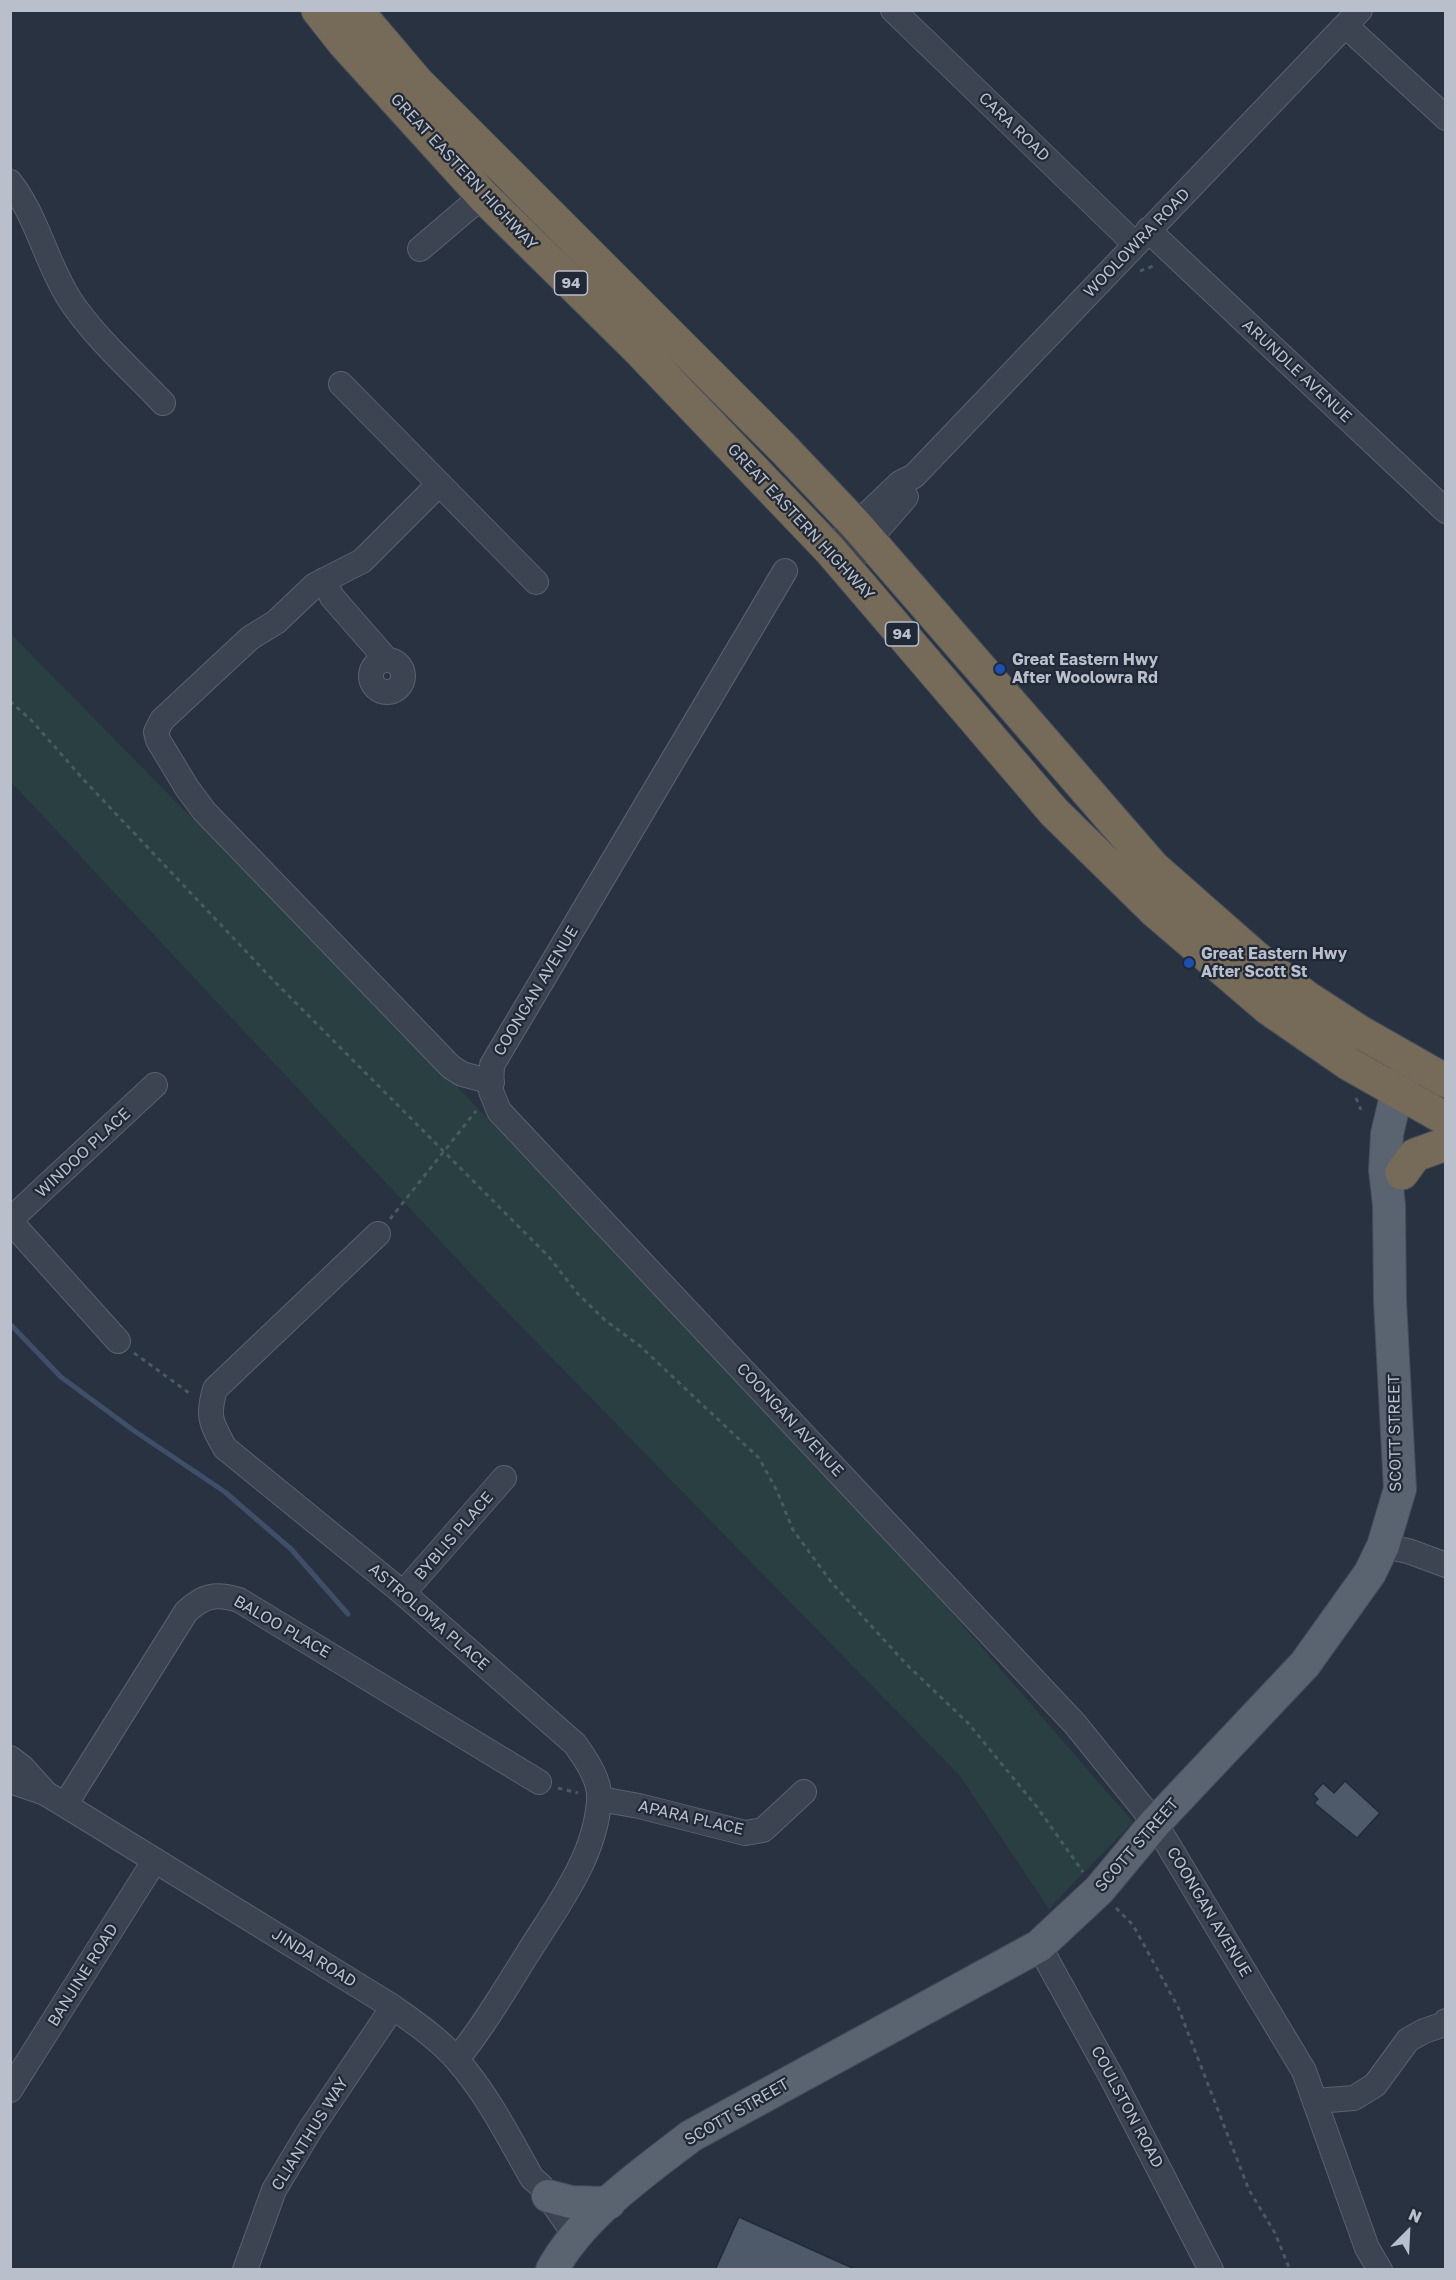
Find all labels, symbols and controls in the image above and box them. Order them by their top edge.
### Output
street label: CARA ROAD [975,88,1053,166]
street label: GREAT EASTERN HIGHWAY [386,90,542,254]
street label: WOOLOWRA ROAD [1080,184,1194,302]
road number: 94 [554,271,588,295]
street label: ARUNDLE AVENUE [1238,315,1356,427]
street label: GREAT EASTERN HIGHWAY [723,440,879,604]
road number: 94 [886,622,918,646]
place label: Great Eastern Hwy After Woolowra Rd [1012,650,1158,688]
marker: Great Eastern Hwy After Woolowra Rd [993,662,1007,676]
street label: COONGAN AVENUE [490,923,582,1059]
place label: Great Eastern Hwy After Scott St [1201,944,1347,982]
marker: Great Eastern Hwy After Scott St [1182,956,1196,970]
street label: WINDOO PLACE [32,1104,134,1202]
street label: COONGAN AVENUE [733,1359,847,1481]
street label: SCOTT STREET [1384,1374,1406,1492]
street label: BYBLIS PLACE [410,1488,498,1584]
street label: ASTROLOMA PLACE [365,1560,493,1674]
street label: BALOO PLACE [230,1592,334,1662]
street label: SCOTT STREET [1091,1794,1183,1896]
street label: APARA PLACE [637,1797,745,1839]
street label: COONGAN AVENUE [1163,1844,1255,1980]
street label: BANJINE ROAD [44,1920,122,2030]
street label: JINDA ROAD [268,1924,360,1992]
street label: COULSTON ROAD [1087,2043,1167,2171]
street label: CLIANTHUS WAY [268,2074,352,2194]
street label: SCOTT STREET [681,2074,793,2150]
north arrow [1378,2202,1438,2262]
text: N [1406,2204,1425,2227]

